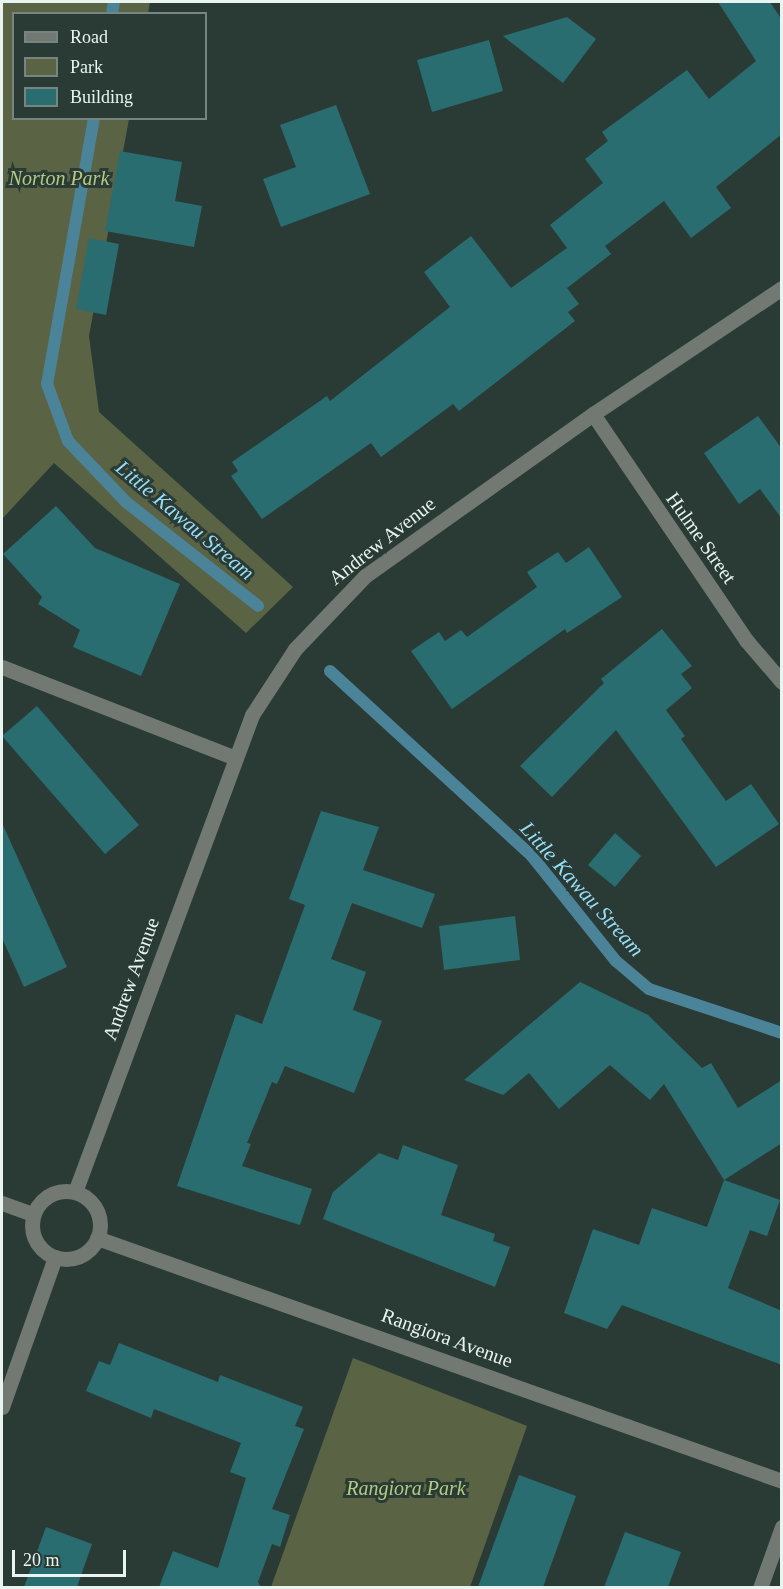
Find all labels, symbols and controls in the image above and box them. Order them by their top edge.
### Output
legend [12,12,207,120]
text: Road [70,27,108,47]
text: Park [70,57,103,77]
text: Building [70,87,133,107]
park label: Norton Park [9,166,109,190]
water label: Little Kawau Stream [111,455,259,585]
street label: Hulme Street [661,488,741,588]
street label: Andrew Avenue [323,491,441,591]
water label: Little Kawau Stream [515,816,649,962]
street label: Andrew Avenue [97,914,165,1044]
street label: Rangiora Avenue [378,1303,516,1373]
park label: Rangiora Park [346,1476,466,1500]
scale bar [15,1538,129,1576]
text: 20 m [23,1550,60,1570]

